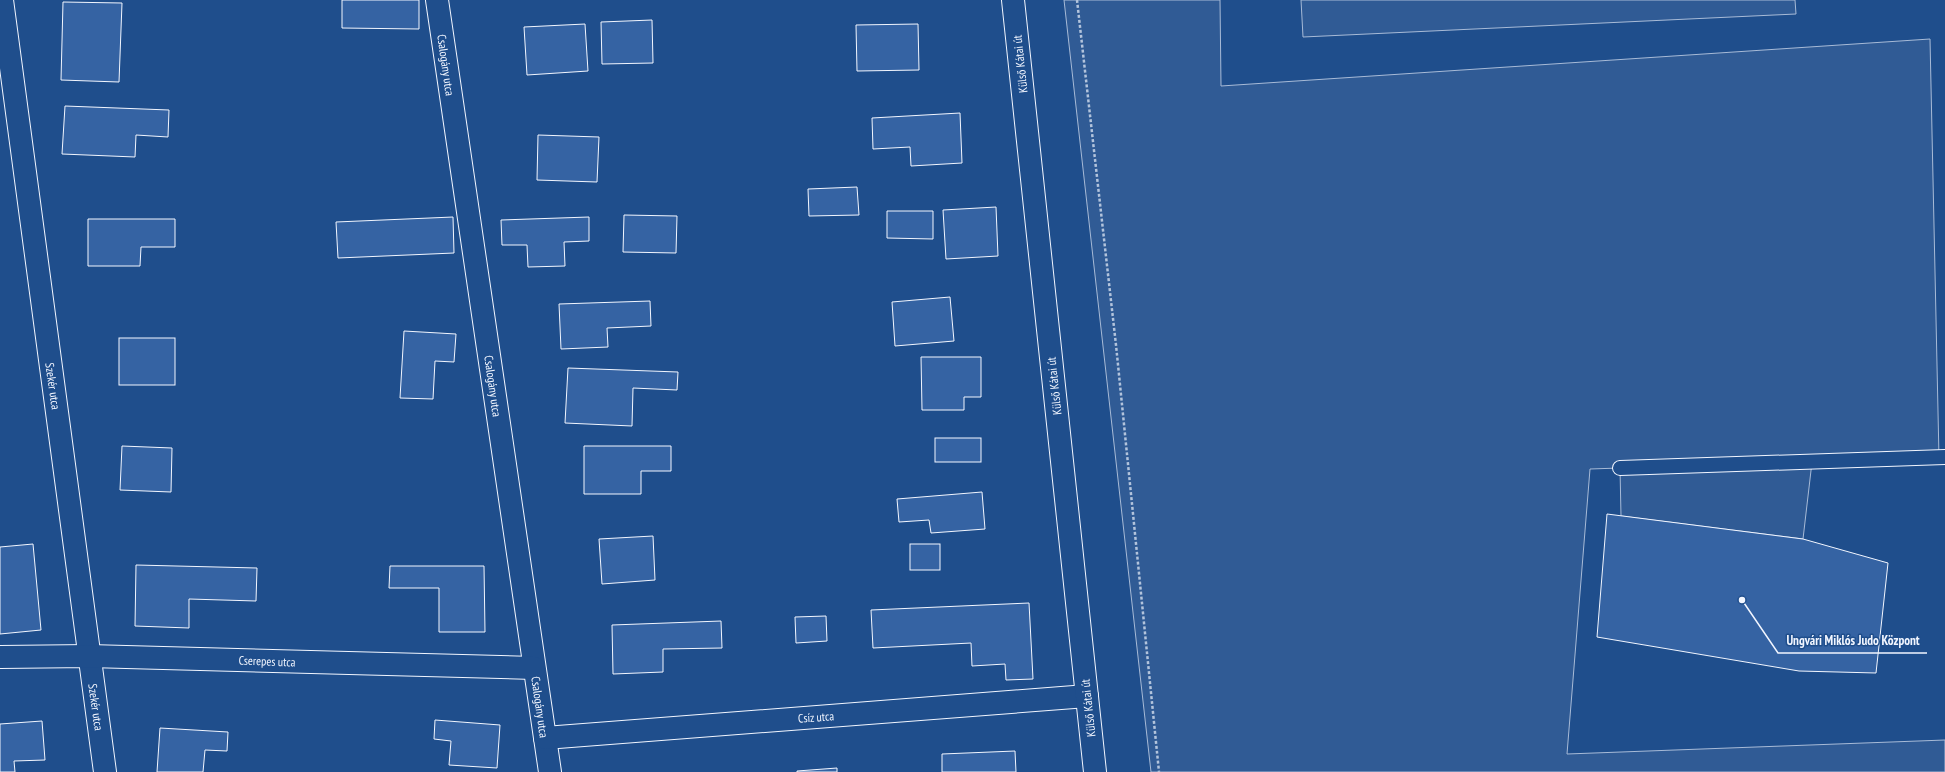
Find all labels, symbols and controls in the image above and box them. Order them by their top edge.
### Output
street label: Csalogány utca [434,33,458,97]
street label: Külső Kátai út [1009,34,1031,94]
street label: Csalogány utca [481,354,505,418]
street label: Külső Kátai út [1043,356,1065,416]
street label: Szekér utca [42,362,64,411]
callout: Ungvári Miklós Judo Központ [1778,628,1927,653]
text: Ungvári Miklós Judo Központ [1786,632,1920,649]
street label: Cserepes utca [238,653,296,669]
street label: Csalogány utca [528,675,552,739]
street label: Külső Kátai út [1077,678,1099,738]
street label: Szekér utca [85,683,107,732]
street label: Csíz utca [797,708,835,726]

